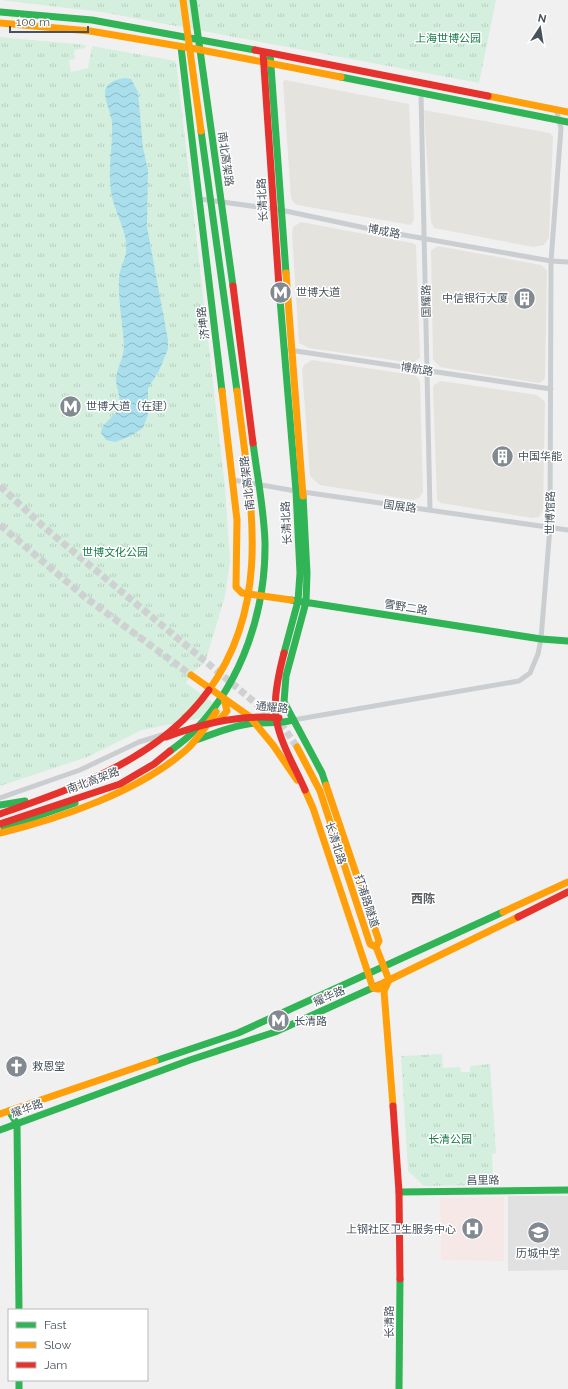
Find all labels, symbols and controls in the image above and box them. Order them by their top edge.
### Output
scale bar [10,8,88,34]
north arrow [520,8,560,48]
text: N [537,11,547,26]
text: 100 m [16,15,50,29]
park label: 上海世博公园 [415,32,481,45]
street label: 南北高架路 [215,131,236,187]
street label: 长清北路 [255,178,270,222]
street label: 博成路 [366,222,401,241]
metro station icon: 世博大道 [268,279,294,305]
street label: 国耀路 [420,284,433,318]
building icon: 中信银行大厦 [511,285,537,311]
place label: 世博大道 [296,286,340,299]
place label: 中信银行大厦 [442,292,508,305]
street label: 济坤路 [195,306,212,340]
street label: 博航路 [400,360,434,378]
metro station icon: 世博大道（在建） [58,393,84,419]
place label: 世博大道（在建） [86,400,174,413]
building icon: 中国华能 [490,443,516,469]
place label: 中国华能 [518,450,562,463]
street label: 南北高架路 [238,455,257,511]
street label: 世博馆路 [544,491,557,535]
street label: 国展路 [383,498,417,515]
street label: 长清北路 [279,501,294,545]
park label: 世博文化公园 [82,546,148,559]
street label: 雪野二路 [383,598,429,617]
street label: 通耀路 [255,699,289,716]
street label: 南北高架路 [65,765,121,796]
street label: 长清北路 [323,820,349,866]
street label: 打浦路隧道 [352,873,381,929]
district label: 西陈 [411,892,435,906]
street label: 耀华路 [311,984,347,1009]
metro station icon: 长清路 [265,1008,291,1034]
place label: 长清路 [294,1015,327,1028]
church icon: 救恩堂 [4,1053,30,1079]
place label: 救恩堂 [32,1060,65,1073]
street label: 耀华路 [9,1097,45,1120]
park label: 长清公园 [428,1133,472,1146]
street label: 昌里路 [466,1174,500,1187]
hospital icon: 上钢社区卫生服务中心 [459,1216,485,1242]
school or university icon: 历城中学 [525,1220,551,1246]
place label: 上钢社区卫生服务中心 [346,1223,456,1236]
place label: 历城中学 [516,1247,560,1260]
street label: 长清路 [383,1306,396,1339]
legend [8,1309,148,1381]
text: Fast [44,1318,67,1332]
text: Slow [44,1338,71,1352]
text: Jam [44,1358,67,1372]

